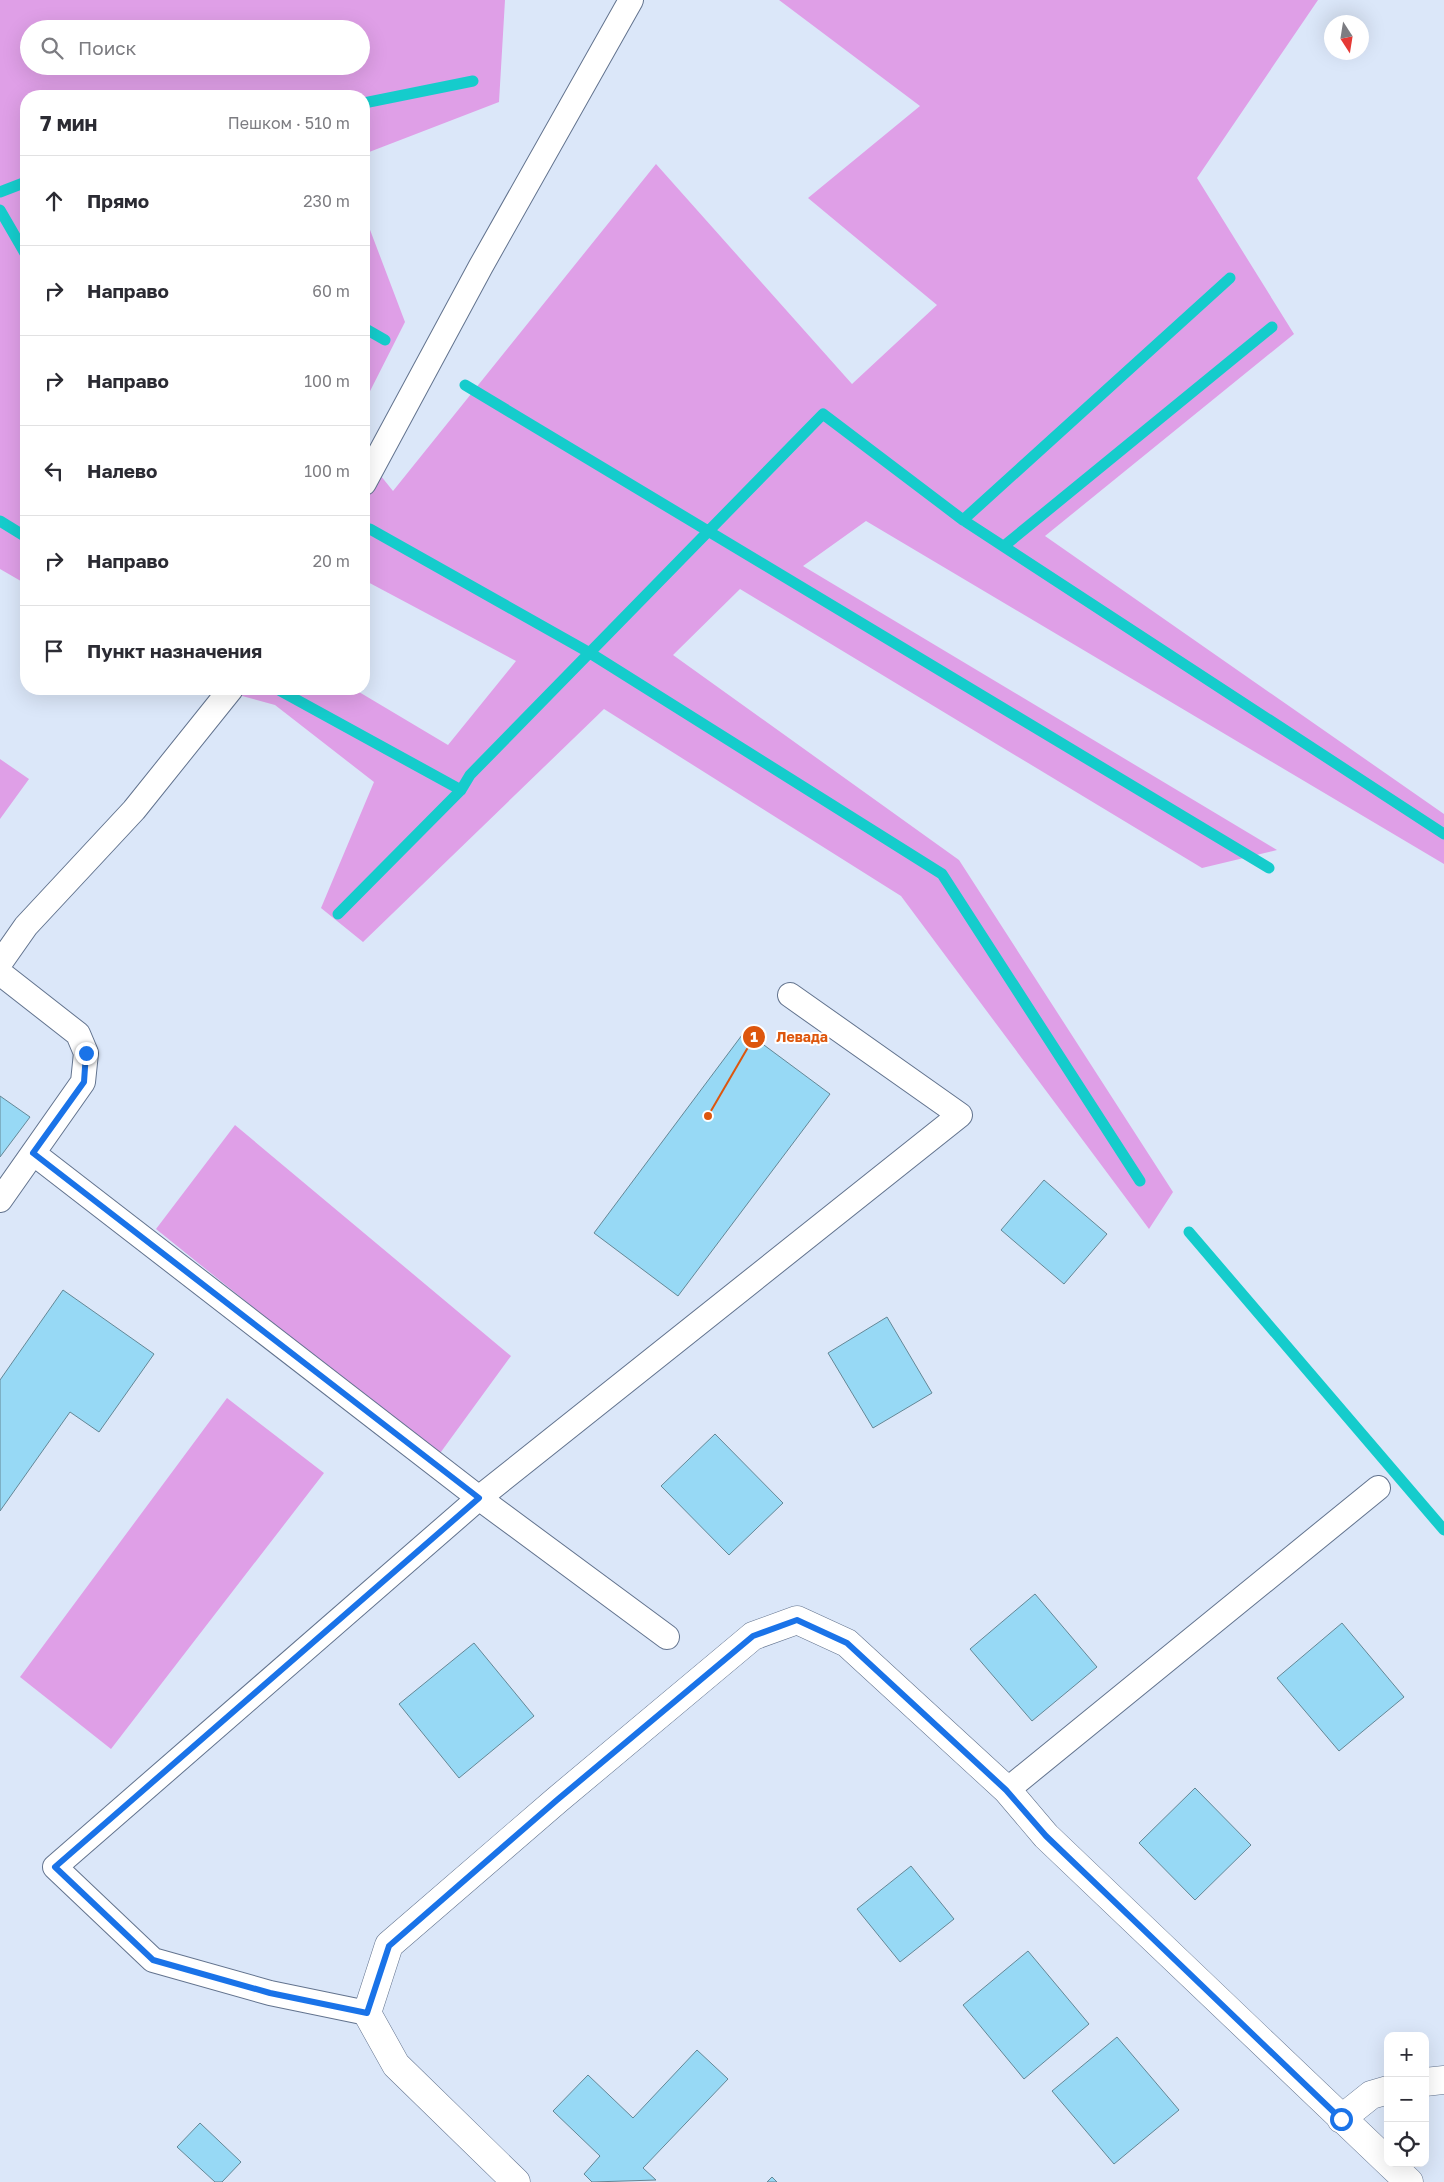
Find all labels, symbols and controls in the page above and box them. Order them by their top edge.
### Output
north arrow [1324,15,1369,60]
search box [20,20,370,75]
icon: search [38,34,66,62]
text: Поиск [78,36,137,59]
text: 7 мин [40,110,97,136]
text: Пешком · 510 m [228,113,350,133]
icon: ahead [40,187,68,215]
text: Прямо [87,189,149,212]
text: 230 m [303,191,350,211]
icon: right [40,277,68,305]
text: Направо [87,279,169,302]
text: 60 m [312,281,350,301]
icon: right [40,367,68,395]
text: Направо [87,369,169,392]
text: 100 m [304,371,350,391]
icon: left [40,457,68,485]
text: Налево [87,459,157,482]
text: 100 m [304,461,350,481]
icon: right [40,547,68,575]
text: Направо [87,549,169,572]
text: 20 m [313,551,350,571]
icon: arrive [40,637,68,665]
text: Пункт назначения [87,639,262,662]
callout: Левада [741,1022,838,1051]
text: 1 [750,1027,758,1045]
text: Левада [776,1028,828,1045]
route end [75,1042,98,1065]
map controls [1384,2032,1429,2167]
button: + [1384,2032,1429,2077]
button: − [1384,2077,1429,2122]
route start [1330,2108,1353,2131]
button: locate [1384,2122,1429,2167]

